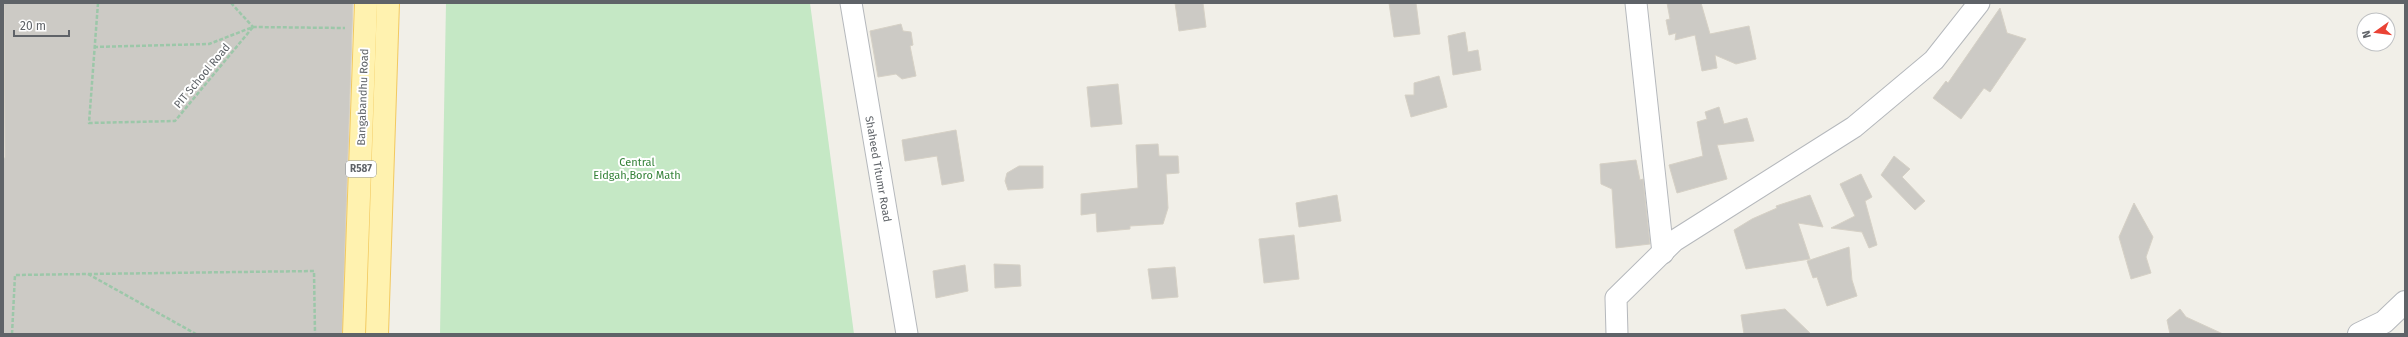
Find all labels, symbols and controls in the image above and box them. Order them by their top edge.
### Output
scale bar [14,12,69,38]
north arrow [2356,12,2396,52]
text: 20 m [20,19,46,33]
text: N [2360,29,2374,39]
street label: PIT School Road [171,41,233,111]
street label: Bangabandhu Road [355,48,371,146]
street label: Shaheed Titumr Road [862,115,894,223]
park label: Central Eidgah,Boro Math [593,156,681,182]
road number: R587 [346,161,376,177]

